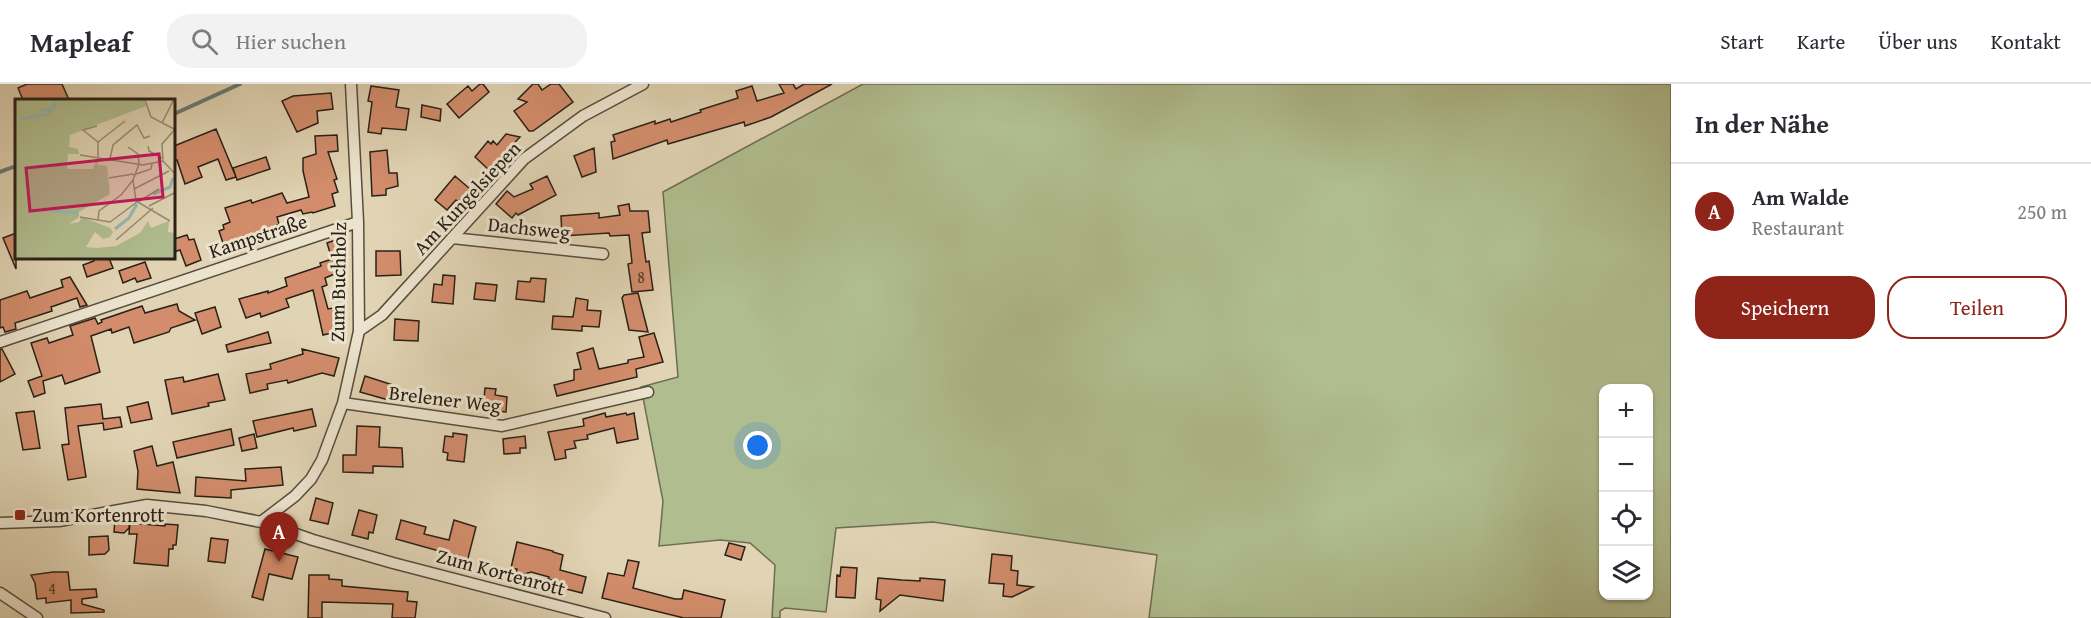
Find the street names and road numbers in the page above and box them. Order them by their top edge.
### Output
street label: Am Kungelsiepen [406,134,527,261]
street label: Kampstraße [205,206,311,265]
street label: Dachsweg [487,209,572,246]
street label: Zum Buchholz [322,222,353,342]
street label: Brelener Weg [387,377,503,420]
street label: Zum Kortenrott [433,540,569,603]

